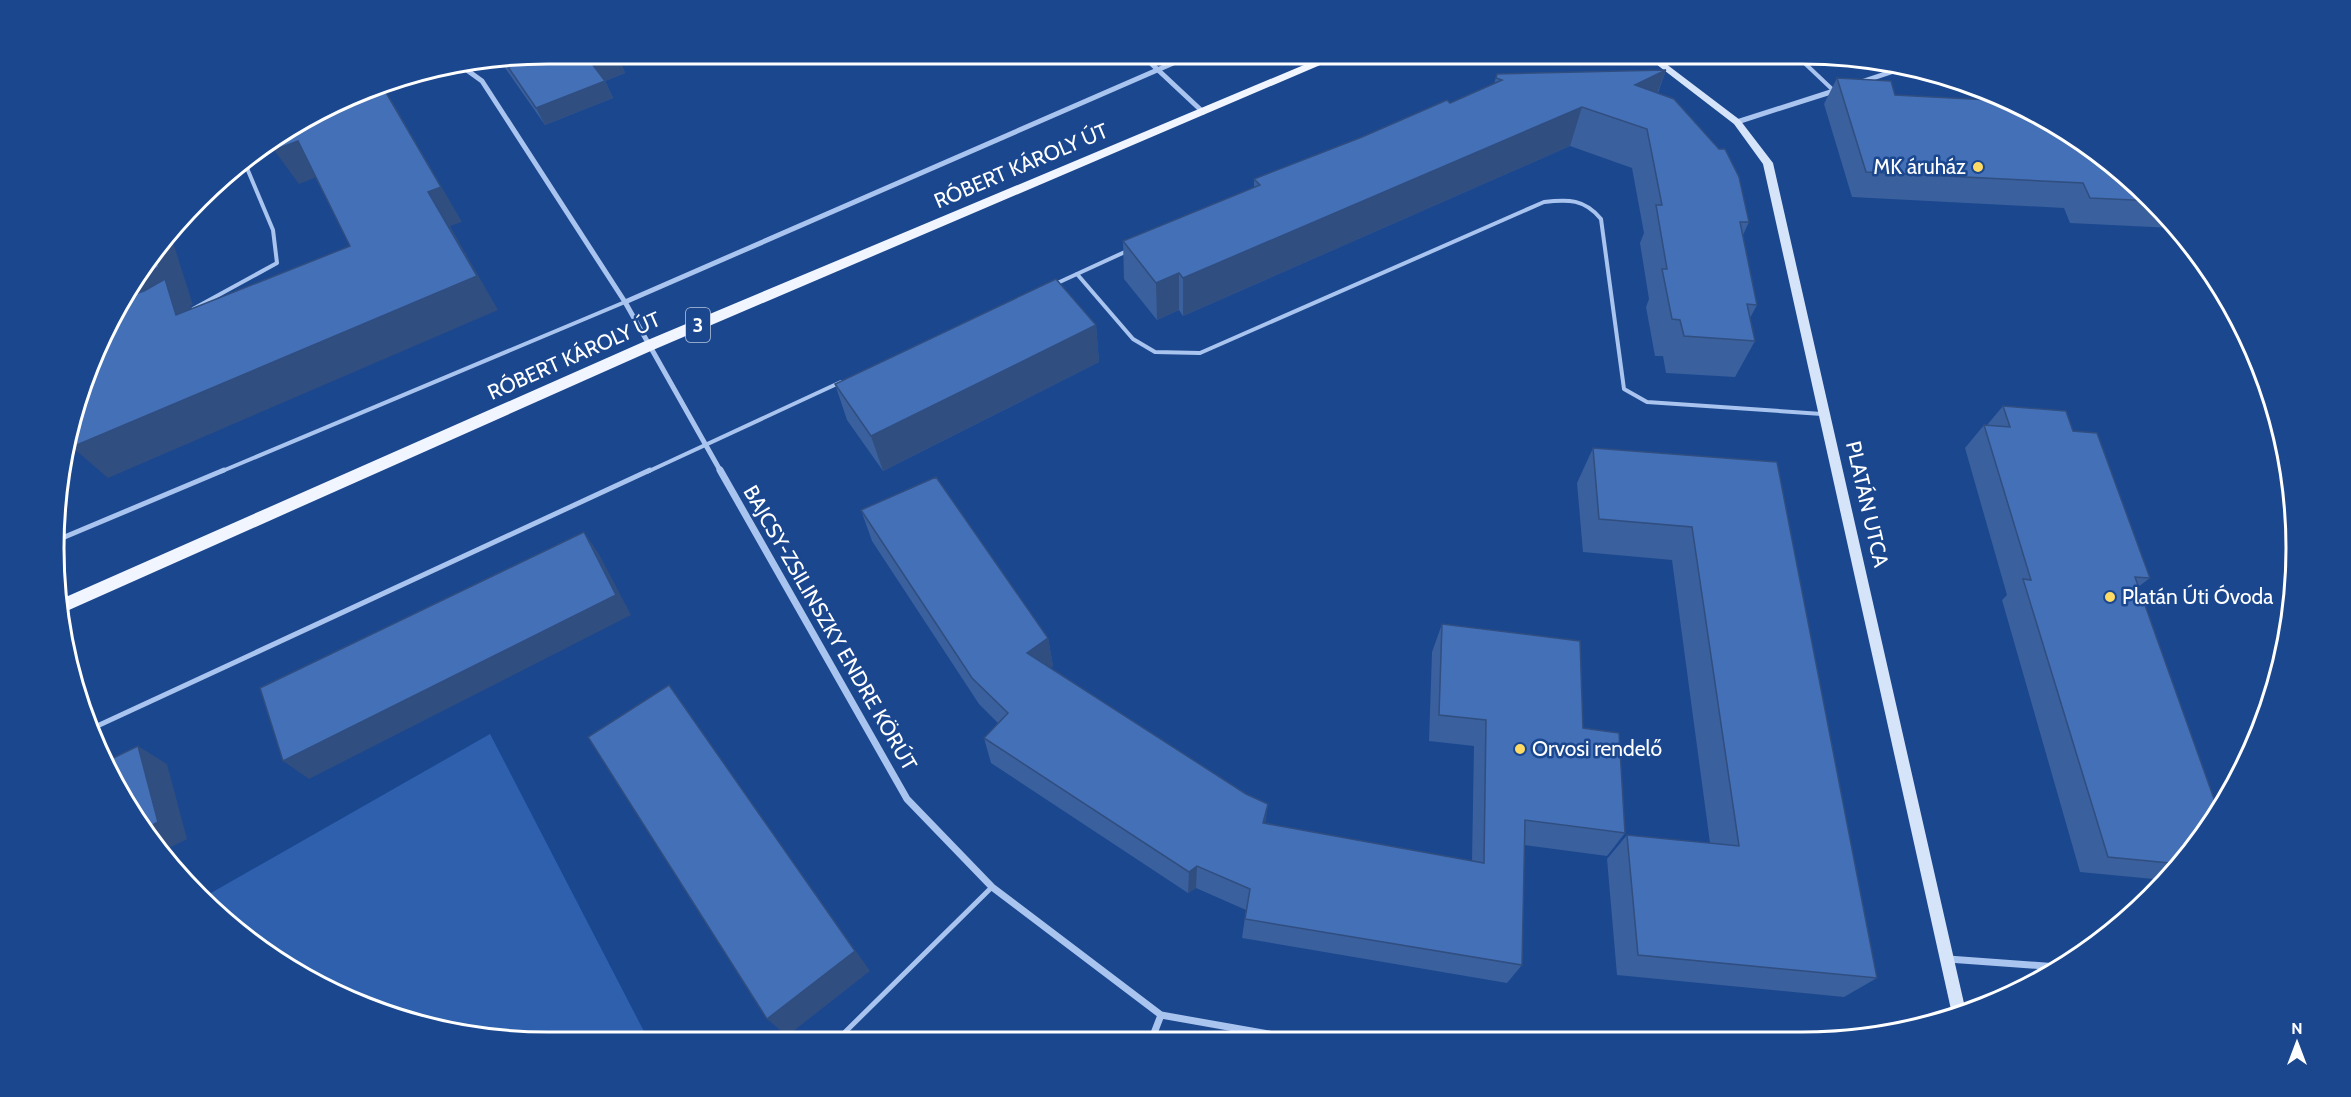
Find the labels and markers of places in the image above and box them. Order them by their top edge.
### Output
place label: MK áruház [1873,154,1966,179]
marker: MK áruház [1971,160,1985,174]
place label: Platán Úti Óvoda [2122,584,2273,609]
marker: Platán Úti Óvoda [2103,590,2117,604]
place label: Orvosi rendelő [1532,736,1662,761]
marker: Orvosi rendelő [1513,742,1527,756]

